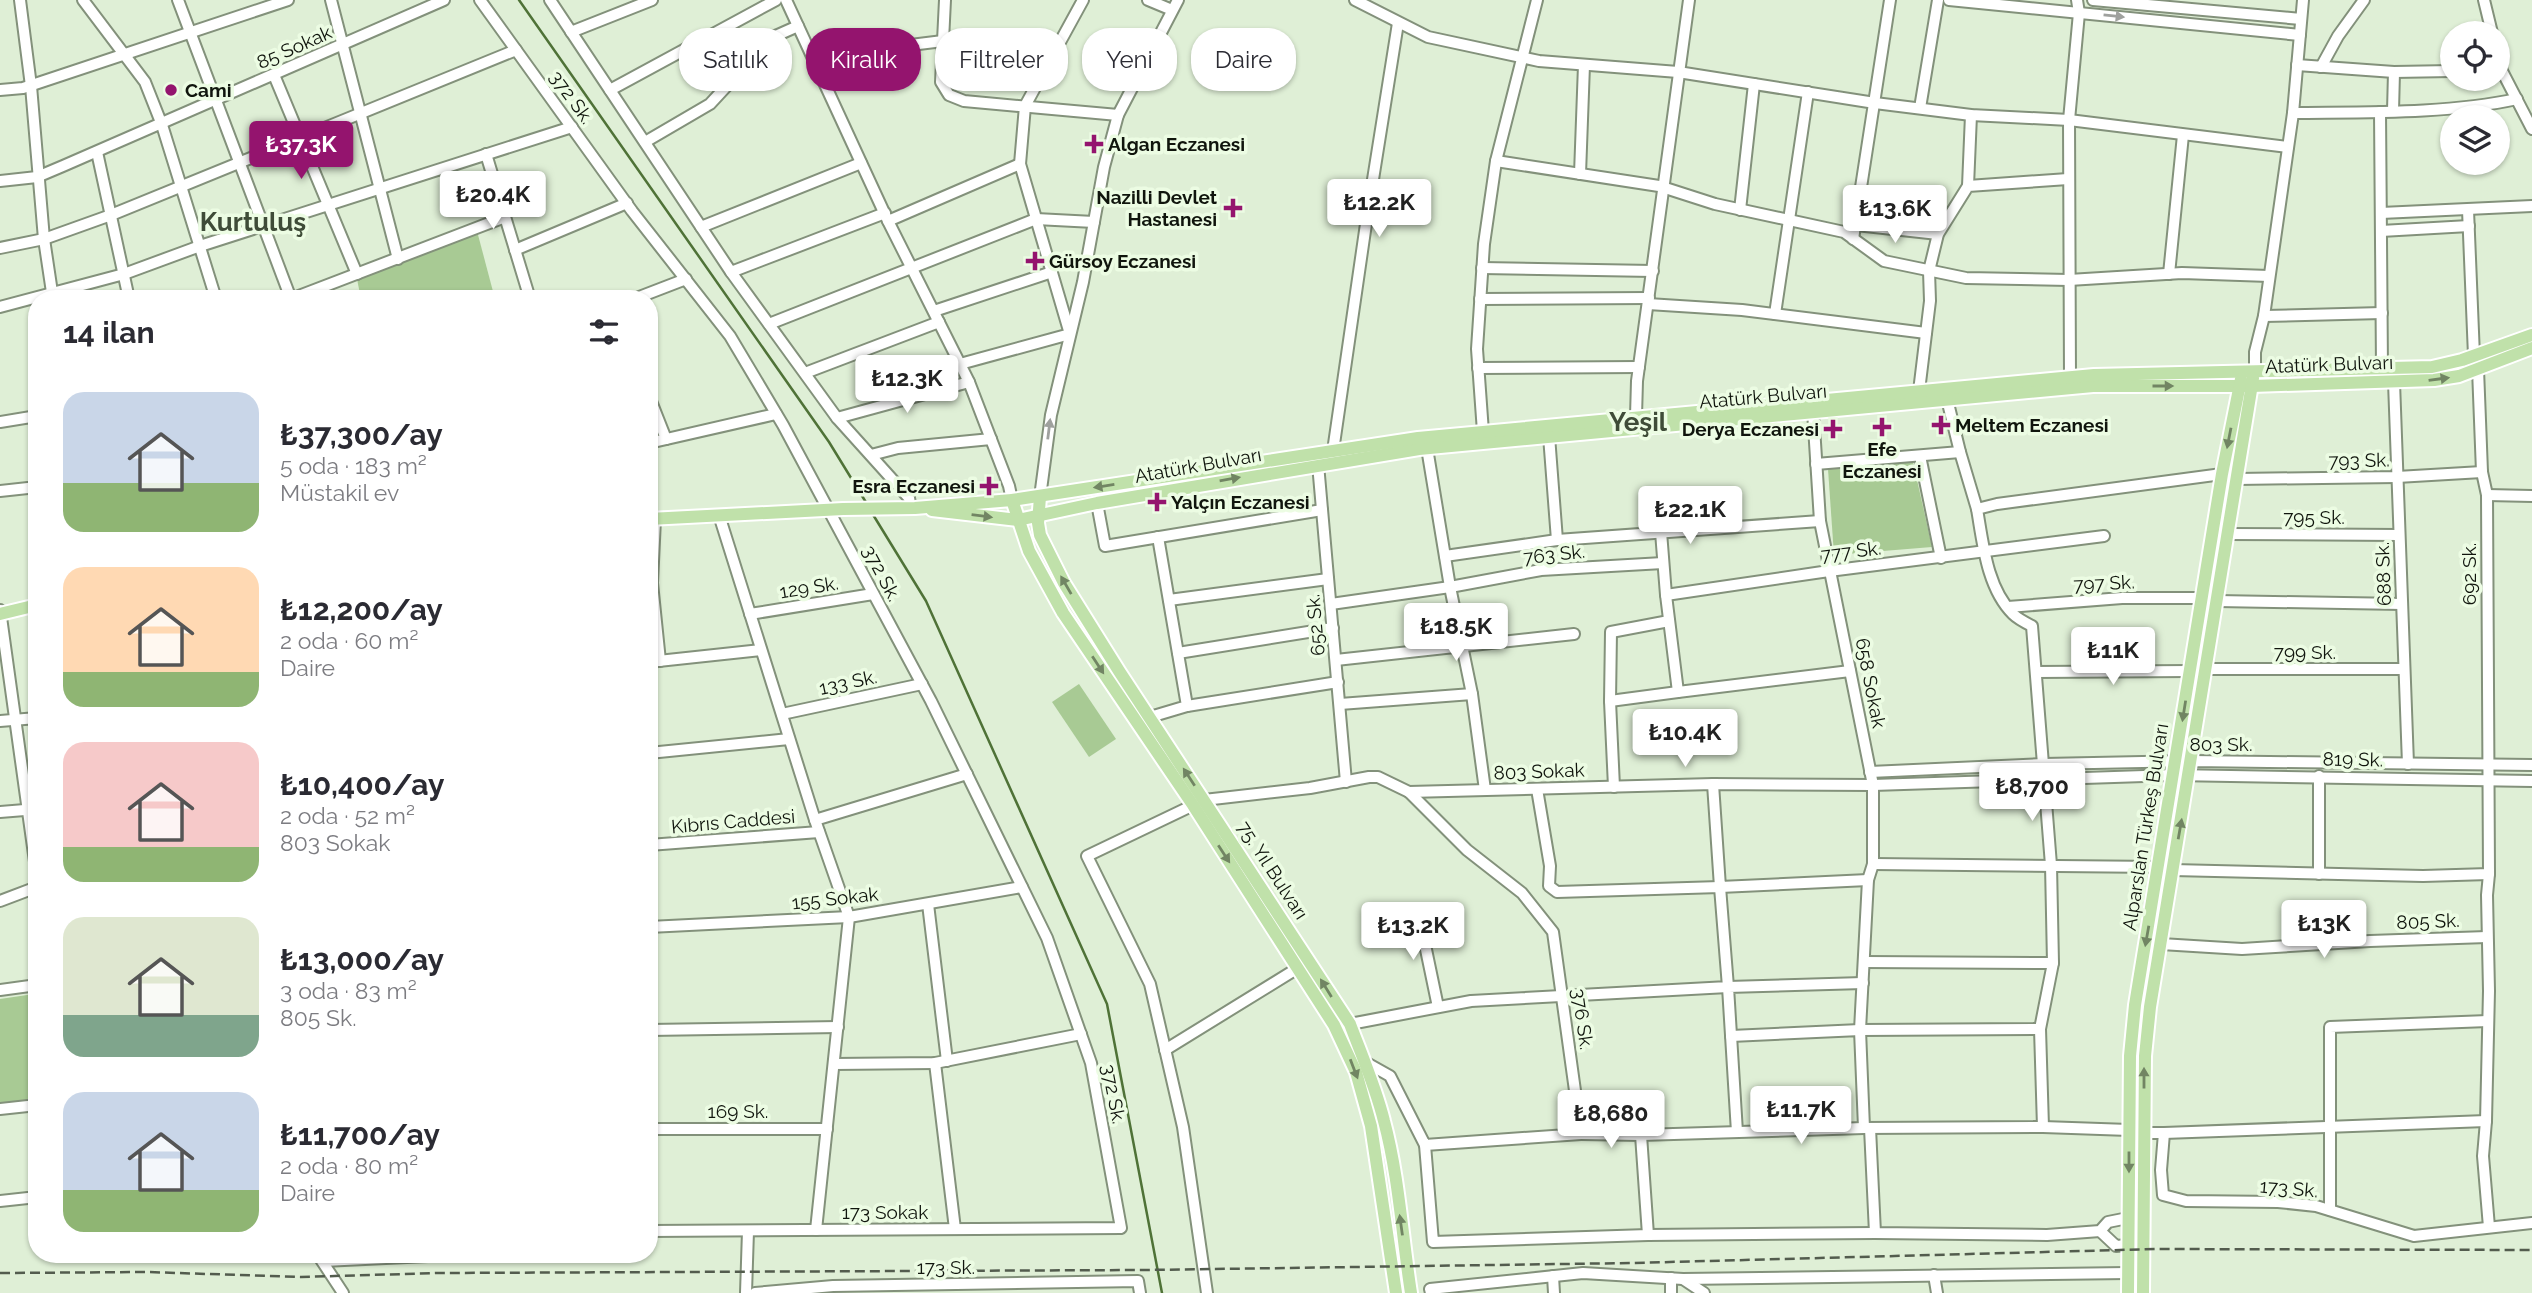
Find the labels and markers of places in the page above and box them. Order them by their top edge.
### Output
place label: Cami [185,79,231,101]
marker: Cami [163,82,179,98]
pin: ₺37.3K [244,122,358,181]
place label: Algan Eczanesi [1108,133,1245,155]
marker: Algan Eczanesi [1086,136,1102,152]
pin: ₺20.4K [436,172,550,231]
pin: ₺12.2K [1322,180,1436,239]
place label: Nazilli Devlet Hastanesi [1096,186,1218,230]
pin: ₺13.6K [1838,186,1952,245]
marker: Nazilli Devlet Hastanesi [1223,198,1243,218]
place label: Gürsoy Eczanesi [1049,250,1196,272]
marker: Gürsoy Eczanesi [1027,253,1043,269]
pin: ₺12.3K [850,356,964,415]
place label: Meltem Eczanesi [1955,414,2109,436]
marker: Meltem Eczanesi [1933,417,1949,433]
place label: Derya Eczanesi [1682,418,1819,440]
marker: Efe Eczanesi [1874,419,1890,435]
marker: Derya Eczanesi [1825,421,1841,437]
place label: Efe Eczanesi [1842,438,1922,482]
place label: Esra Eczanesi [852,475,975,497]
marker: Esra Eczanesi [981,478,997,494]
pin: ₺22.1K [1633,486,1747,546]
place label: Yalçın Eczanesi [1171,491,1310,513]
marker: Yalçın Eczanesi [1149,494,1165,510]
pin: ₺18.5K [1399,604,1513,663]
pin: ₺11K [2072,628,2154,687]
pin: ₺10.4K [1628,710,1742,769]
pin: ₺8,700 [1975,764,2089,823]
pin: ₺13K [2283,900,2365,960]
pin: ₺13.2K [1356,902,1470,962]
pin: ₺11.7K [1744,1086,1858,1146]
pin: ₺8,680 [1554,1090,1668,1150]

